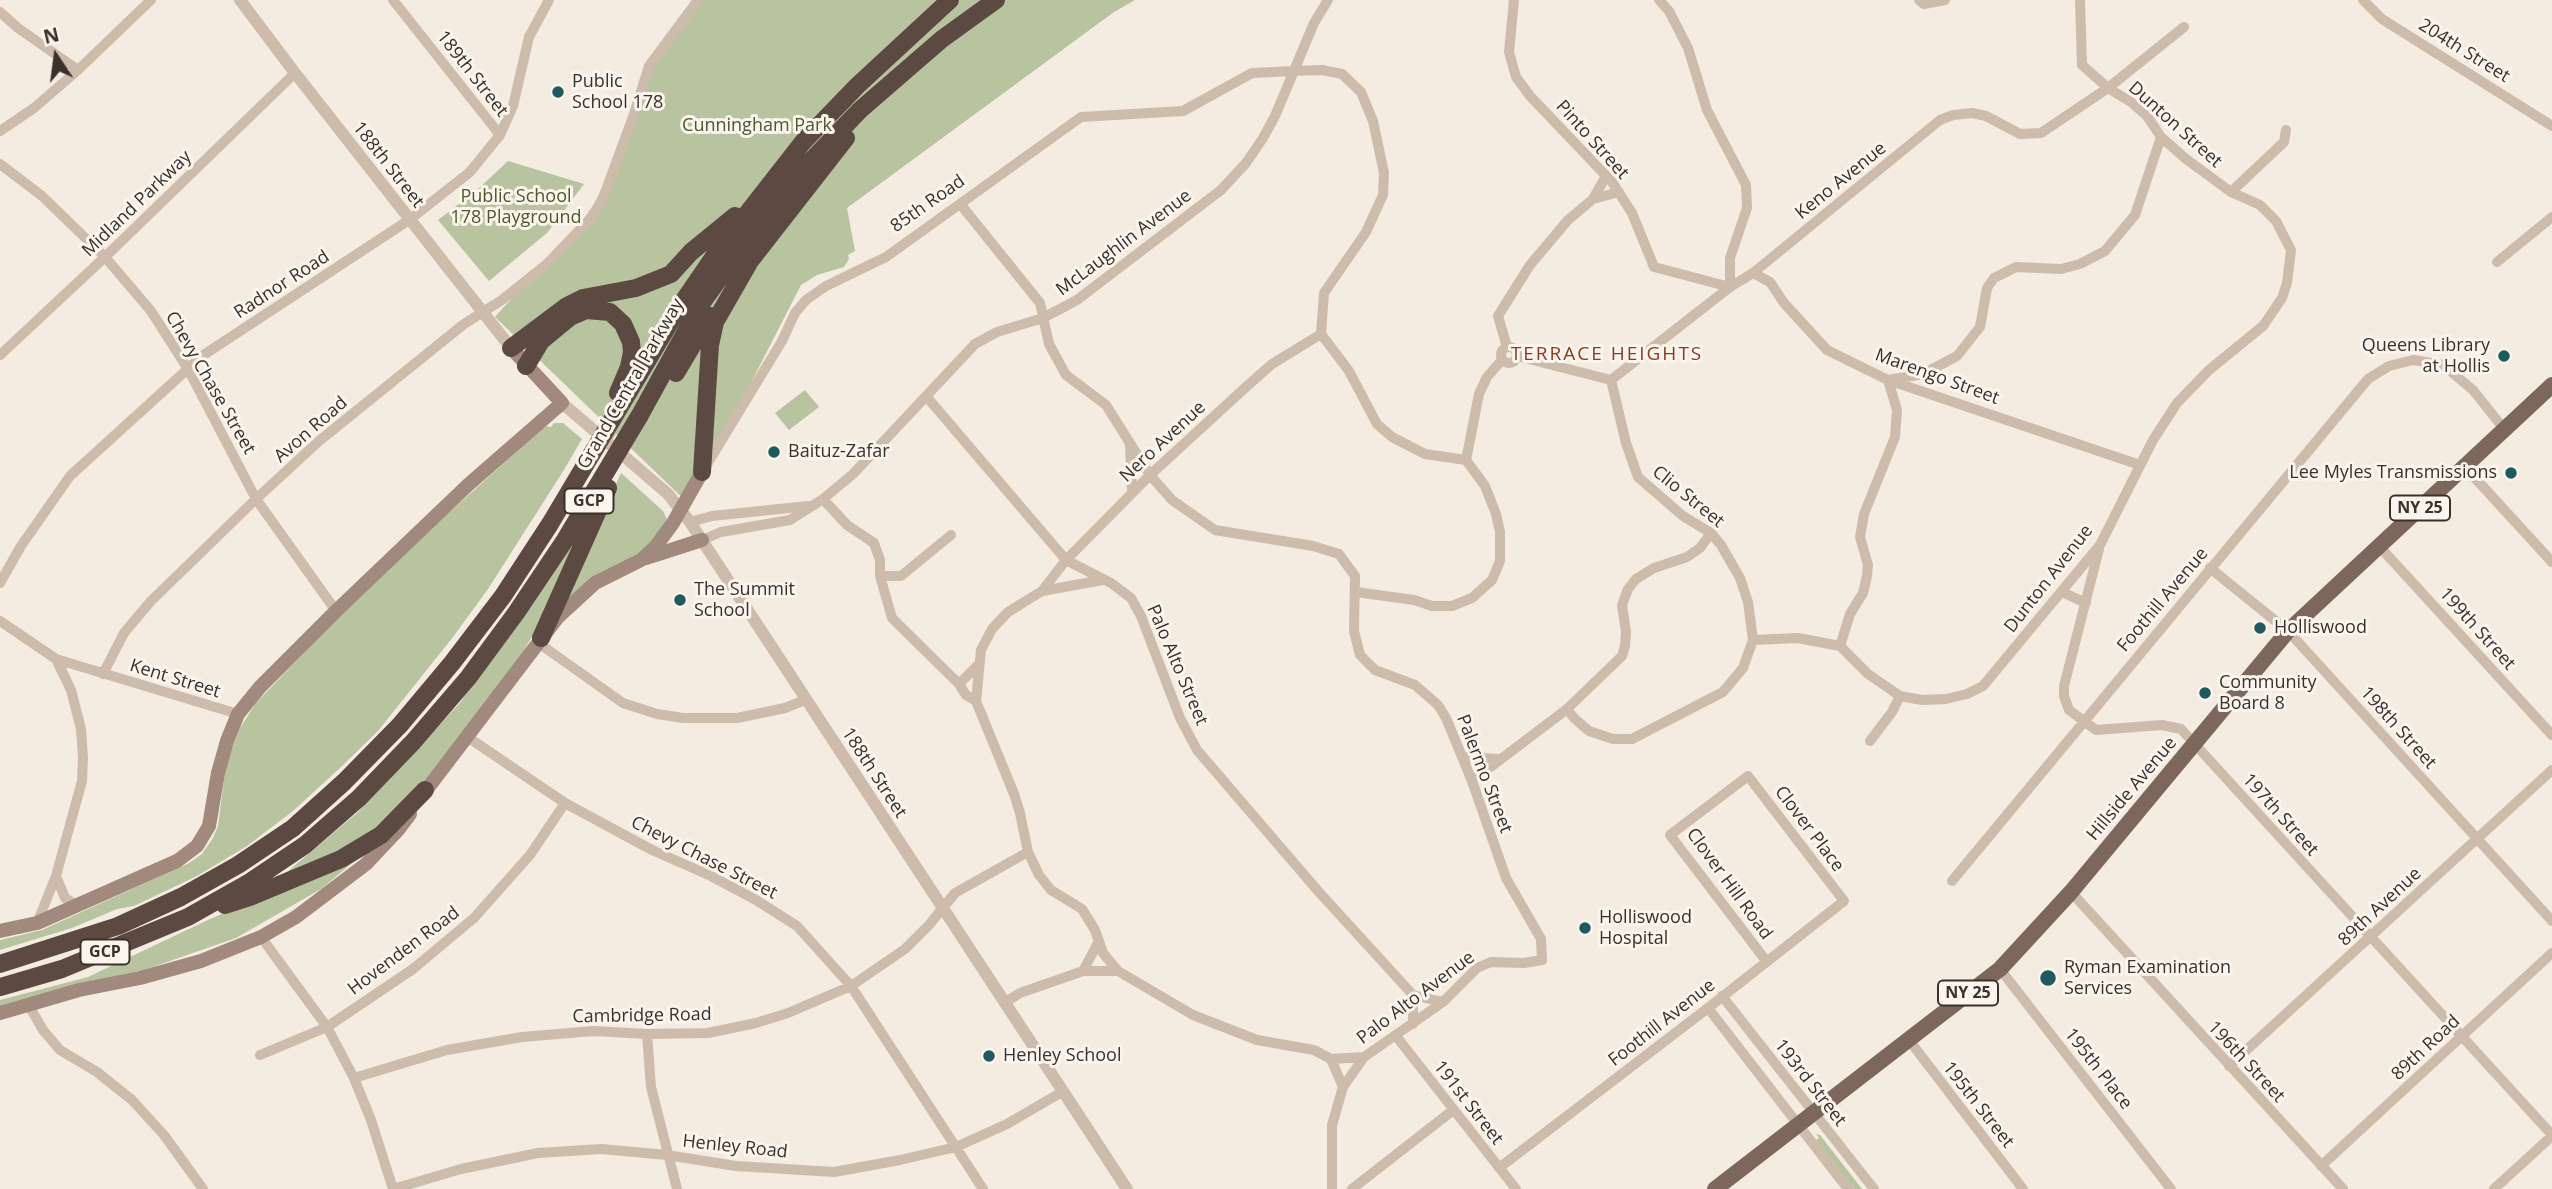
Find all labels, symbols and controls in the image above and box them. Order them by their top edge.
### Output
street label: 204th Street [2414,14,2514,88]
north arrow [21,21,91,91]
text: N [41,21,62,50]
street label: 189th Street [432,27,512,121]
place label: Public School 178 [572,71,663,114]
street label: Dunton Street [2124,77,2226,173]
marker: Public School 178 [550,84,566,100]
street label: Pinto Street [1551,96,1633,184]
park label: Cunningham Park [682,115,832,137]
street label: 188th Street [348,118,428,212]
street label: Keno Avenue [1791,138,1891,224]
street label: Midland Parkway [78,146,196,262]
street label: 85th Road [887,171,969,237]
street label: McLaughlin Avenue [1052,185,1196,301]
park label: Public School 178 Playground [451,186,581,228]
street label: Radnor Road [230,246,334,324]
street label: Grand Central Parkway [573,295,689,473]
street label: Chevy Chase Street [160,308,260,458]
place label: Queens Library at Hollis [2362,335,2490,378]
district label: TERRACE HEIGHTS [1513,344,1701,366]
street label: Marengo Street [1872,345,2002,409]
marker: Queens Library at Hollis [2496,348,2512,364]
street label: Avon Road [270,392,352,468]
street label: Nero Avenue [1116,397,1210,487]
place label: Baituz-Zafar [788,441,890,463]
marker: Baituz-Zafar [766,444,782,460]
street label: Clio Street [1648,461,1728,533]
place label: Lee Myles Transmissions [2289,462,2497,484]
marker: Lee Myles Transmissions [2503,465,2519,481]
road number: GCP [564,488,614,514]
road number: NY 25 [2390,495,2450,520]
street label: Dunton Avenue [2000,521,2098,637]
street label: Foothill Avenue [2113,544,2213,656]
place label: The Summit School [694,579,795,622]
street label: 199th Street [2434,583,2520,675]
marker: The Summit School [672,592,688,608]
street label: Palo Alto Street [1142,601,1212,729]
place label: Holliswood [2274,617,2367,639]
marker: Holliswood [2252,620,2268,636]
street label: Kent Street [127,655,223,703]
place label: Community Board 8 [2219,672,2317,714]
street label: 198th Street [2355,682,2441,774]
marker: Community Board 8 [2197,685,2213,701]
street label: Palermo Street [1451,712,1517,836]
street label: 188th Street [837,724,911,822]
street label: Hillside Avenue [2082,733,2182,845]
street label: 197th Street [2237,769,2323,861]
street label: Clover Place [1770,782,1848,876]
street label: Chevy Chase Street [627,812,781,904]
street label: Clover Hill Road [1681,824,1777,944]
street label: 89th Avenue [2334,863,2426,951]
street label: Hovenden Road [344,902,464,1000]
place label: Holliswood Hospital [1599,907,1692,950]
marker: Holliswood Hospital [1577,920,1593,936]
road number: GCP [80,940,130,964]
street label: Palo Alto Avenue [1353,947,1479,1049]
place label: Ryman Examination Services [2064,957,2231,1000]
marker: Ryman Examination Services [2038,968,2058,988]
street label: Foothill Avenue [1604,975,1720,1071]
road number: NY 25 [1938,981,1998,1006]
street label: Cambridge Road [572,1004,712,1028]
street label: 89th Road [2387,1011,2465,1085]
street label: 196th Street [2203,1017,2289,1107]
street label: 195th Place [2060,1024,2136,1114]
street label: 193rd Street [1769,1035,1851,1131]
place label: Henley School [1003,1045,1121,1067]
marker: Henley School [981,1048,997,1064]
street label: 191st Street [1428,1057,1508,1149]
street label: 195th Street [1938,1058,2018,1152]
street label: Henley Road [681,1131,789,1163]

